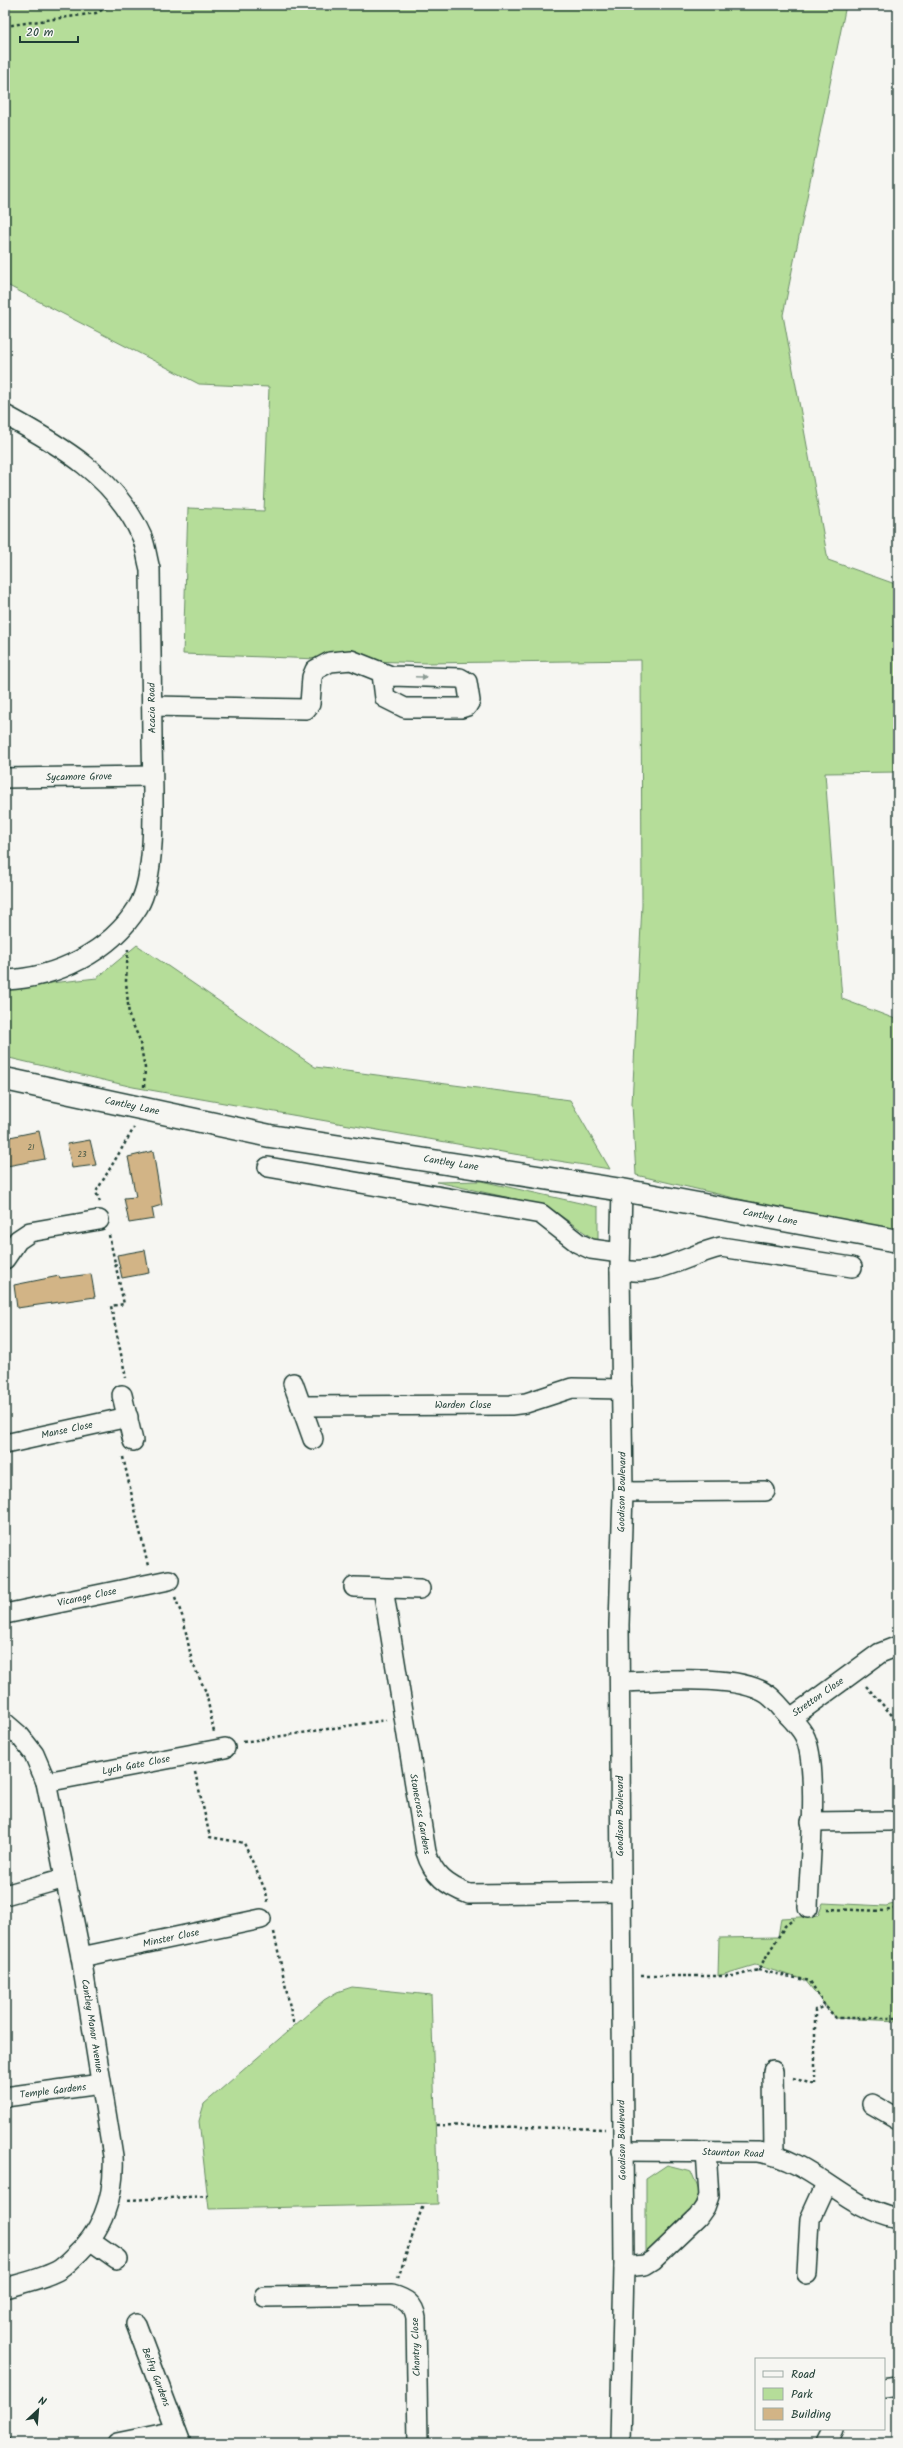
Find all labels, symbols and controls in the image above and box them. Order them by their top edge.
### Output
scale bar [20,18,78,44]
text: 20 m [26,23,54,42]
one-way arrow [415,674,428,680]
street label: Acacia Road [144,681,160,734]
street label: Sycamore Grove [46,768,113,786]
street label: Cantley Lane [103,1092,161,1120]
house number: 21 [27,1141,35,1154]
house number: 23 [77,1148,87,1161]
street label: Cantley Lane [422,1151,480,1175]
street label: Cantley Lane [741,1204,799,1230]
street label: Warden Close [435,1397,492,1413]
street label: Manse Close [40,1417,95,1443]
street label: Goodison Boulevard [613,1451,631,1532]
street label: Vicarage Close [56,1583,118,1611]
street label: Stretton Close [789,1673,848,1721]
street label: Lych Gate Close [101,1750,172,1779]
street label: Stonecross Gardens [405,1772,435,1856]
street label: Goodison Boulevard [612,1775,628,1856]
street label: Minster Close [141,1924,201,1952]
street label: Cantley Manor Avenue [77,1978,107,2075]
street label: Temple Gardens [19,2079,88,2103]
street label: Goodison Boulevard [613,2099,631,2180]
street label: Staunton Road [702,2144,765,2162]
street label: Chantry Close [407,2317,425,2377]
street label: Belfry Gardens [137,2345,175,2410]
legend [755,2358,885,2430]
text: Road [791,2365,816,2384]
text: Park [791,2385,813,2404]
north arrow [18,2390,58,2430]
text: N [35,2392,49,2412]
text: Building [791,2405,831,2424]

